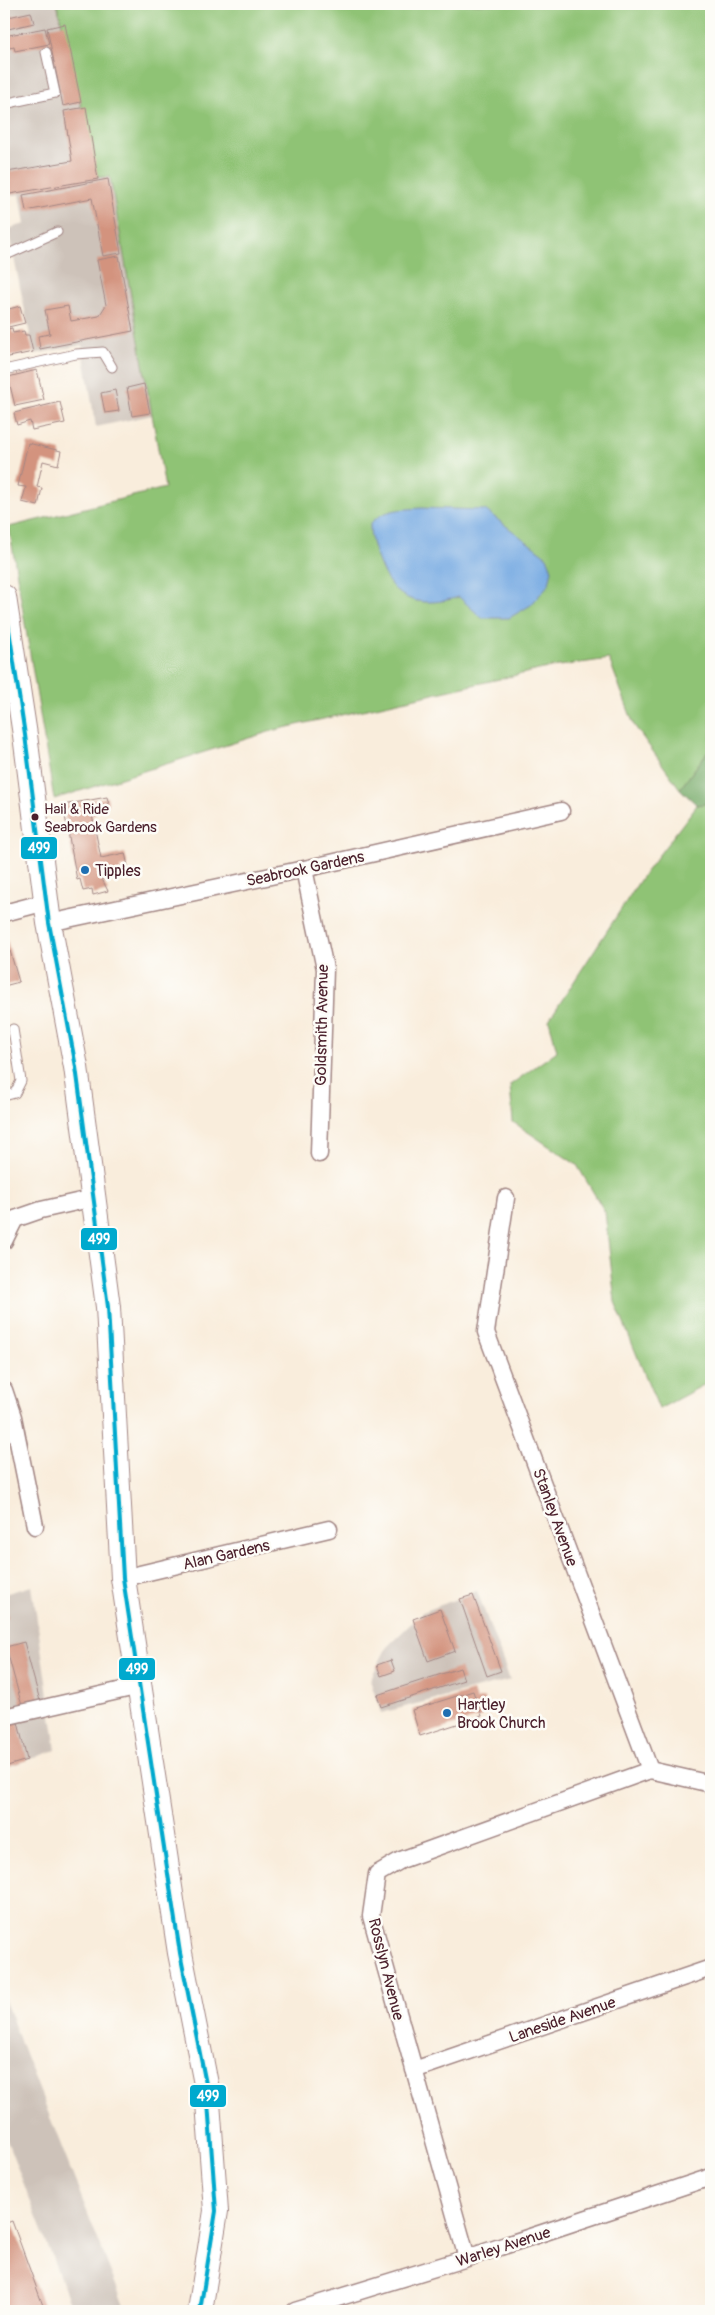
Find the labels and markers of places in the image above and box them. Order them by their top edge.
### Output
place label: Hail & Ride Seabrook Gardens [44,800,157,837]
marker: Hail & Ride Seabrook Gardens [30,812,40,822]
place label: Tipples [95,861,141,881]
marker: Tipples [79,864,91,876]
place label: Hartley Brook Church [457,1695,546,1733]
marker: Hartley Brook Church [441,1707,453,1719]

